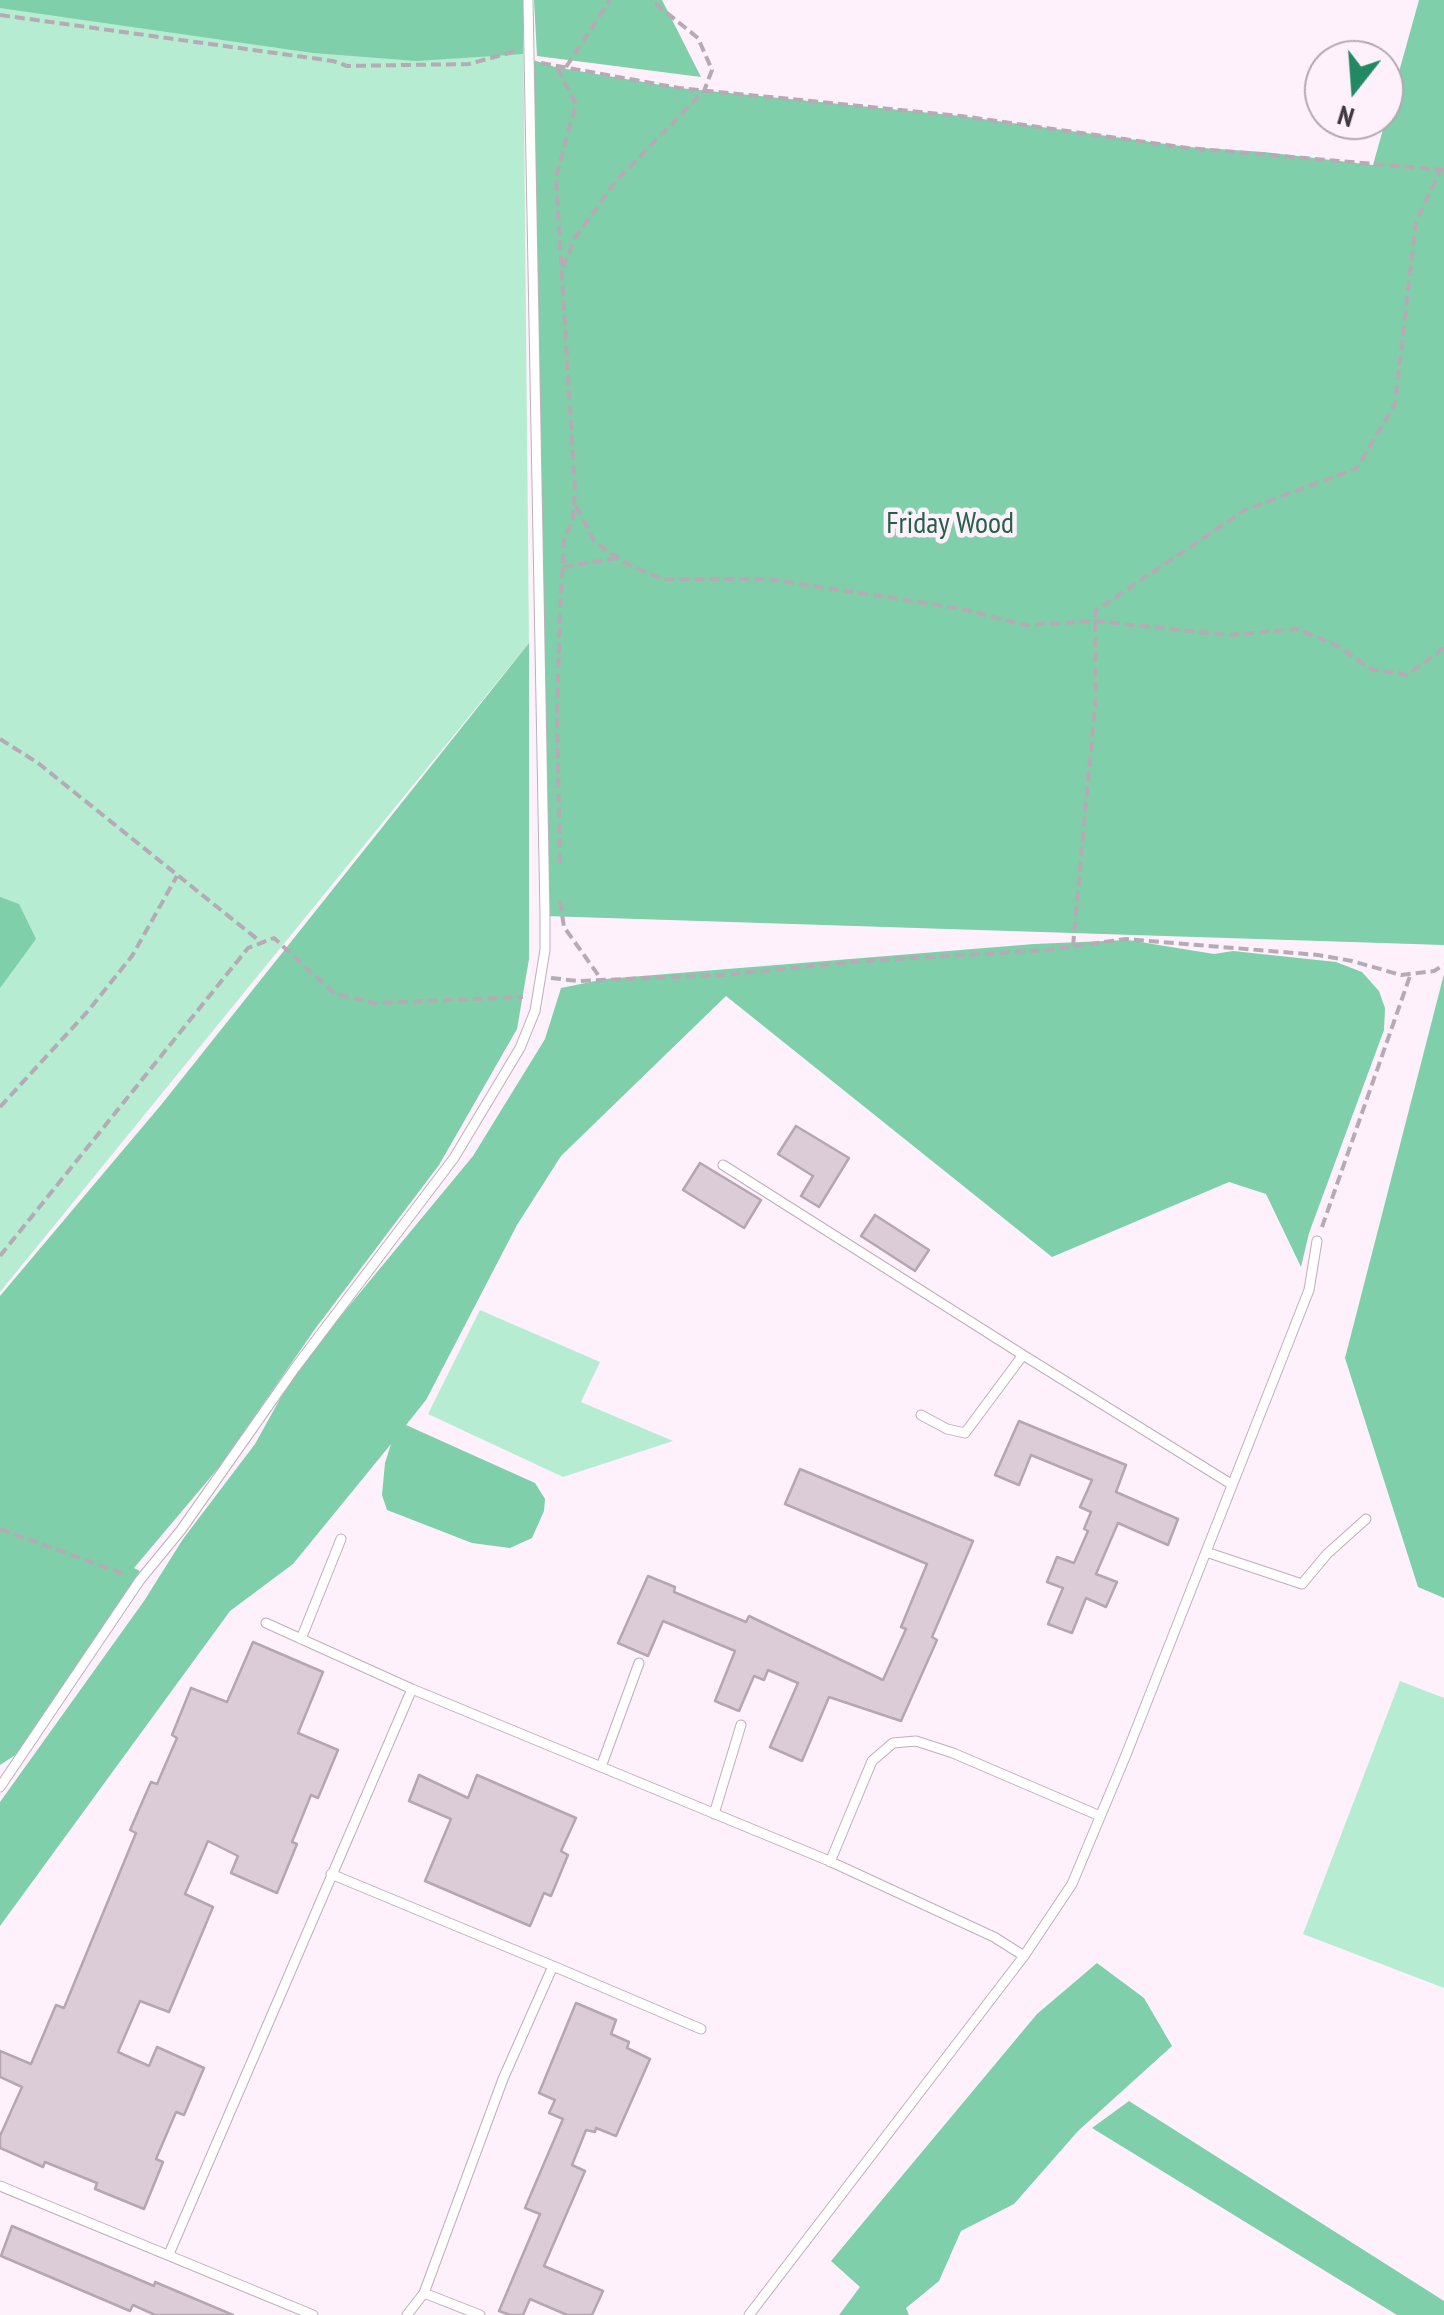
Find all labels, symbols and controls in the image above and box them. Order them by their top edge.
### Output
north arrow [1304,40,1404,140]
text: N [1333,97,1358,137]
park label: Friday Wood [886,506,1014,542]

